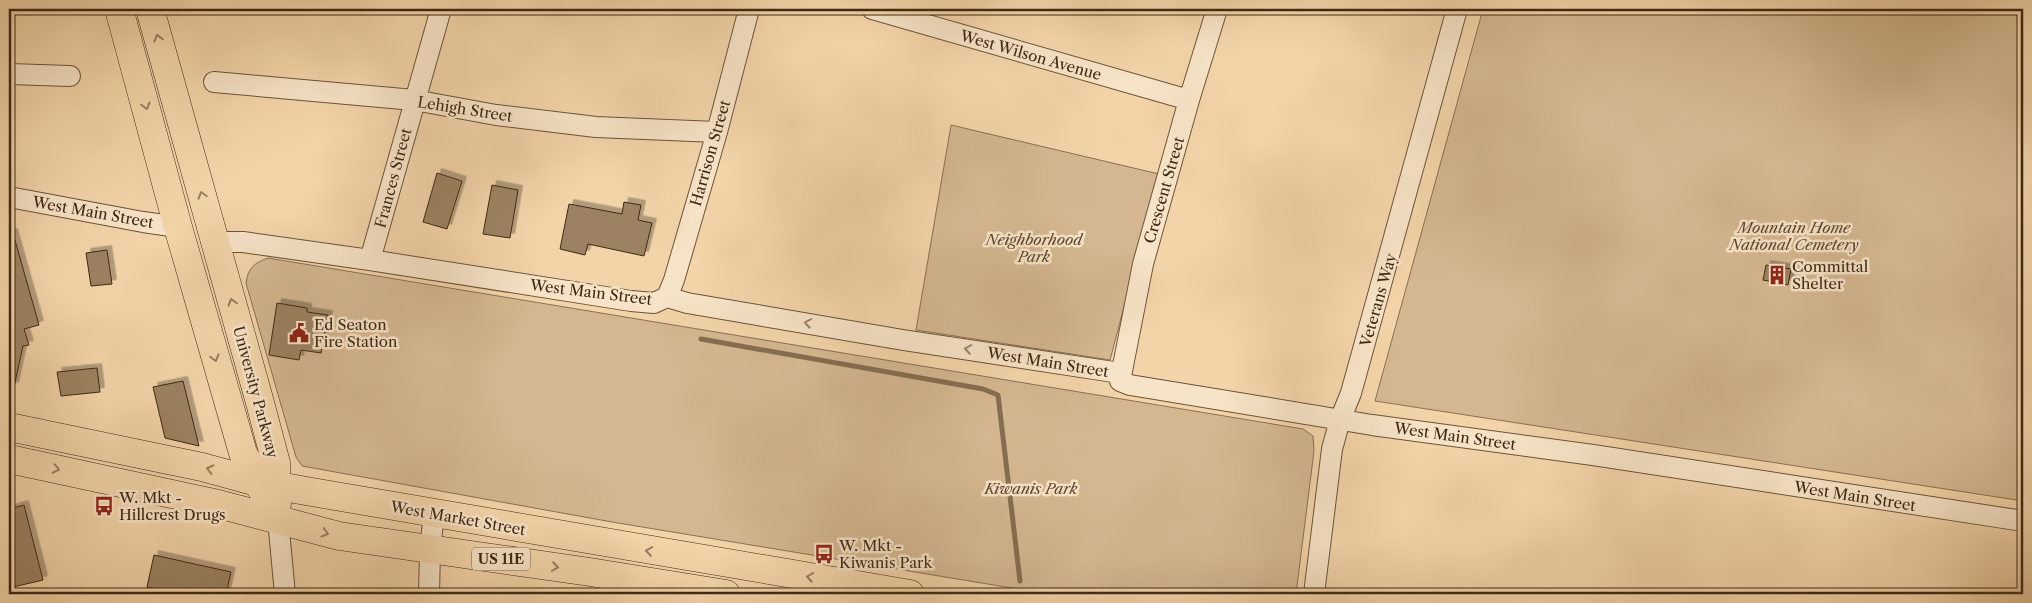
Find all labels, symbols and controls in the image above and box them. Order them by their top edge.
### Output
street label: West Wilson Avenue [957,25,1104,84]
one-way arrow [153,34,164,43]
street label: Lehigh Street [416,92,515,126]
street label: Harrison Street [686,97,734,208]
one-way arrow [140,102,150,110]
street label: Frances Street [371,125,416,230]
street label: Crescent Street [1140,134,1188,246]
one-way arrow [197,191,207,199]
street label: West Main Street [30,192,156,232]
park label: Mountain Home National Cemetery [1728,218,1859,254]
park label: Neighborhood Park [985,230,1084,266]
street label: Veterans Way [1355,251,1401,350]
place label: Committal Shelter [1792,257,1869,293]
building icon: Committal Shelter [1766,264,1788,286]
street label: West Main Street [528,275,654,309]
one-way arrow [227,298,238,306]
place label: Ed Seaton Fire Station [314,315,398,351]
one-way arrow [803,319,812,329]
public building icon: Ed Seaton Fire Station [288,322,310,344]
street label: University Parkway [229,324,283,461]
street label: West Main Street [985,343,1111,381]
one-way arrow [964,345,972,355]
one-way arrow [210,353,220,361]
street label: West Main Street [1392,418,1518,454]
one-way arrow [52,463,61,474]
one-way arrow [207,465,215,475]
street label: West Main Street [1792,477,1918,515]
park label: Kiwanis Park [983,479,1078,498]
place label: W. Mkt - Hillcrest Drugs [118,488,226,524]
bus stop icon: W. Mkt - Hillcrest Drugs [93,495,115,517]
street label: West Market Street [388,497,528,539]
one-way arrow [320,527,329,537]
place label: W. Mkt - Kiwanis Park [838,536,933,572]
bus stop icon: W. Mkt - Kiwanis Park [813,543,835,565]
one-way arrow [645,546,654,556]
road number: US 11E [472,548,530,570]
one-way arrow [551,561,559,571]
one-way arrow [805,573,814,583]

